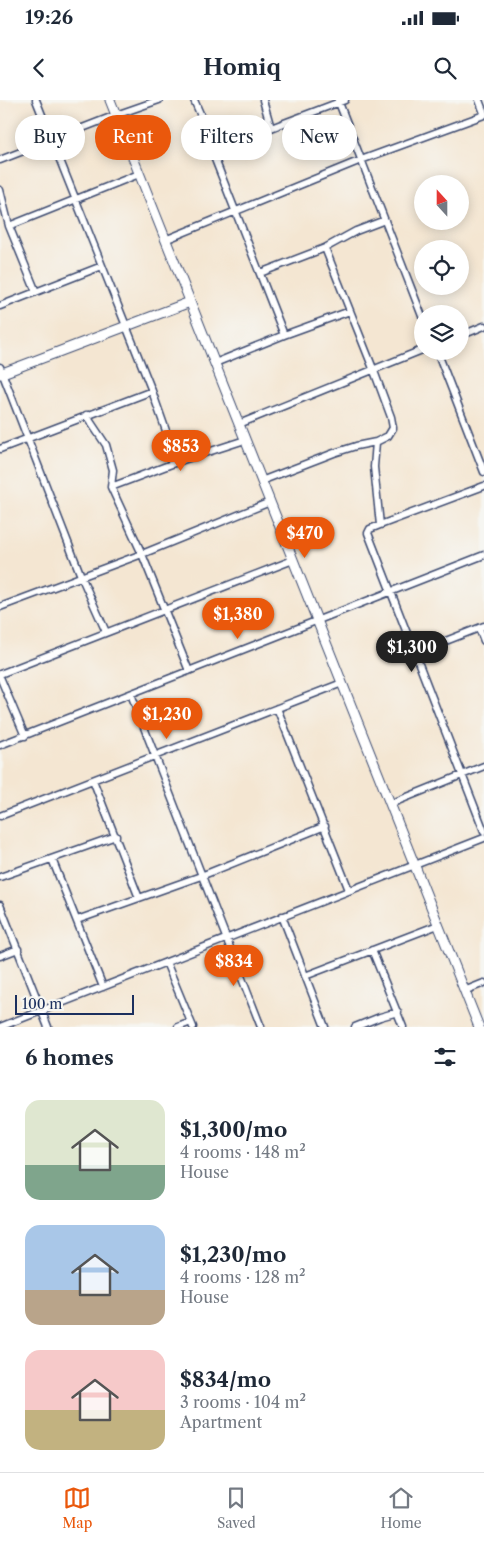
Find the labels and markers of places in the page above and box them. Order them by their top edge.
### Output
pin: $853 [151,430,211,472]
pin: $470 [275,516,335,559]
pin: $1,380 [197,598,279,640]
pin: $1,300 [371,630,453,673]
pin: $1,230 [126,698,208,740]
pin: $834 [204,944,264,987]

